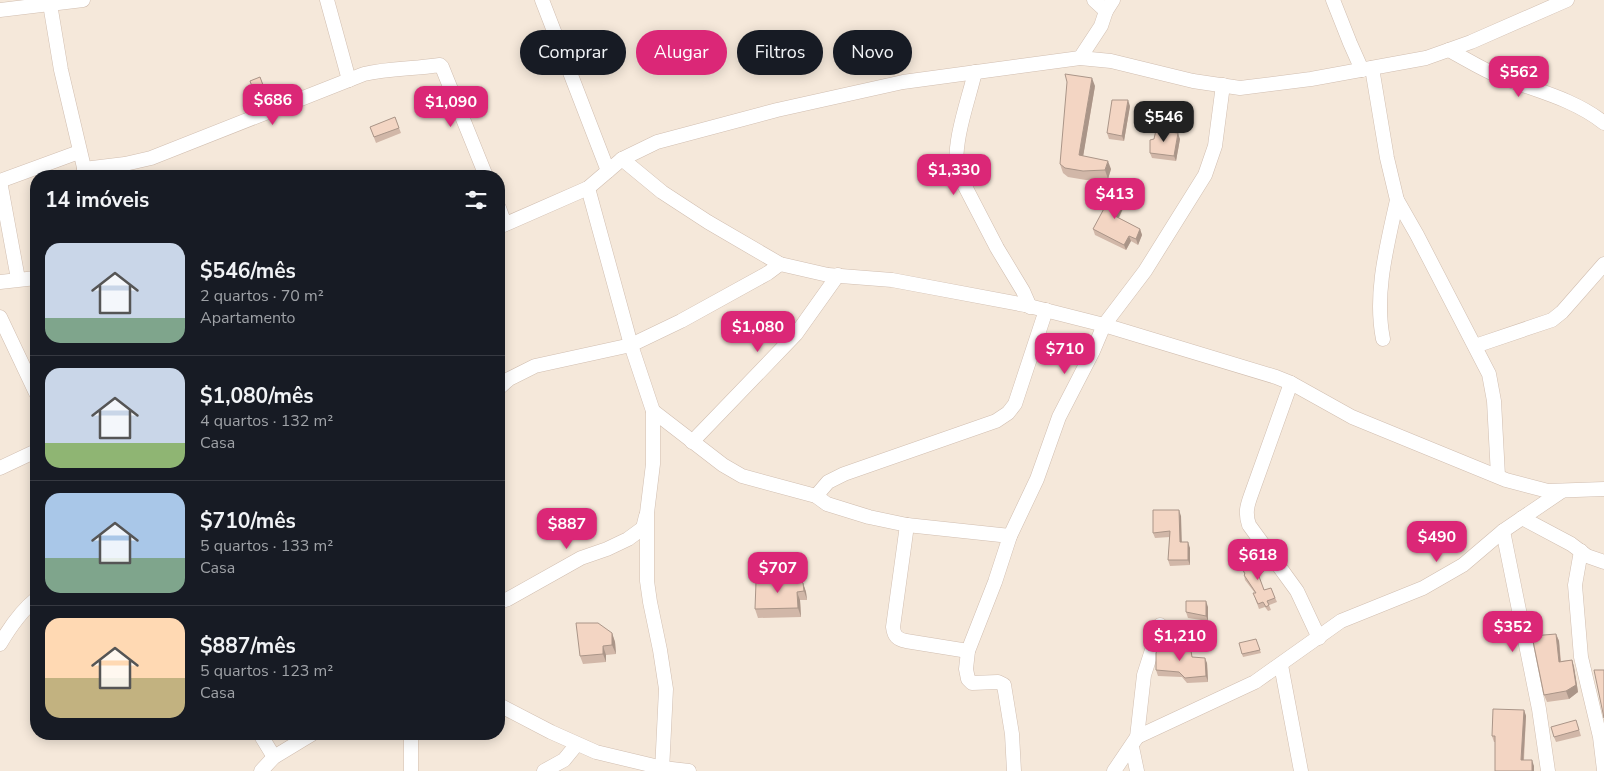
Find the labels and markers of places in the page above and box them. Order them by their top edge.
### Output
pin: $562 [1489,56,1549,98]
pin: $686 [243,84,303,126]
pin: $1,090 [410,86,492,128]
pin: $546 [1134,100,1194,143]
pin: $1,330 [913,154,995,196]
pin: $413 [1085,178,1145,220]
pin: $1,080 [717,310,799,353]
pin: $710 [1035,332,1095,375]
pin: $887 [537,508,597,550]
pin: $490 [1407,520,1467,563]
pin: $618 [1228,538,1288,581]
pin: $707 [748,552,808,594]
pin: $352 [1483,610,1543,653]
pin: $1,210 [1139,620,1221,662]

